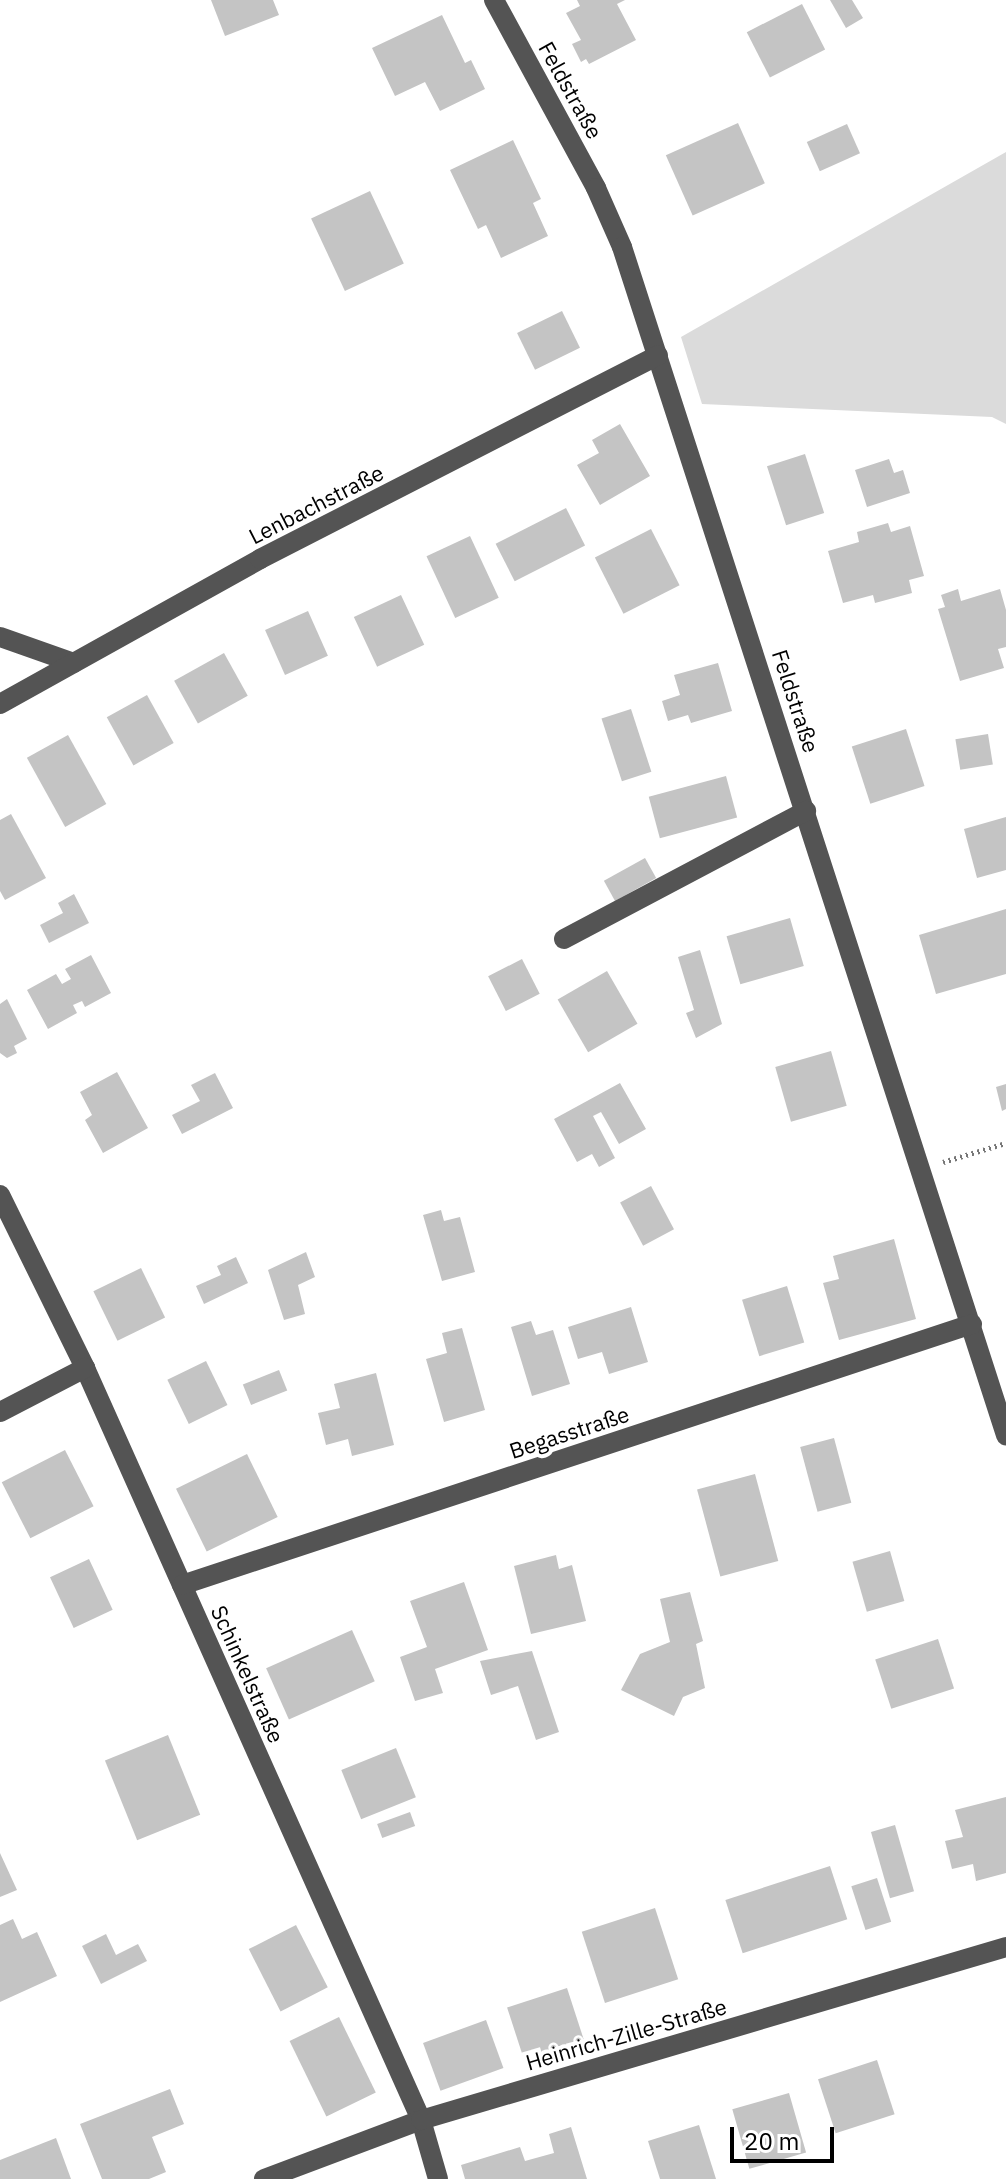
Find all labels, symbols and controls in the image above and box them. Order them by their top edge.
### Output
street label: Feldstraße [534,37,608,143]
street label: Lenbachstraße [244,459,388,549]
street label: Feldstraße [767,646,825,756]
street label: Begasstraße [506,1400,632,1464]
street label: Schinkelstraße [206,1601,290,1747]
street label: Heinrich-Zille-Straße [522,1993,730,2075]
scale bar [734,2111,838,2161]
text: 20 m [744,2125,799,2157]

